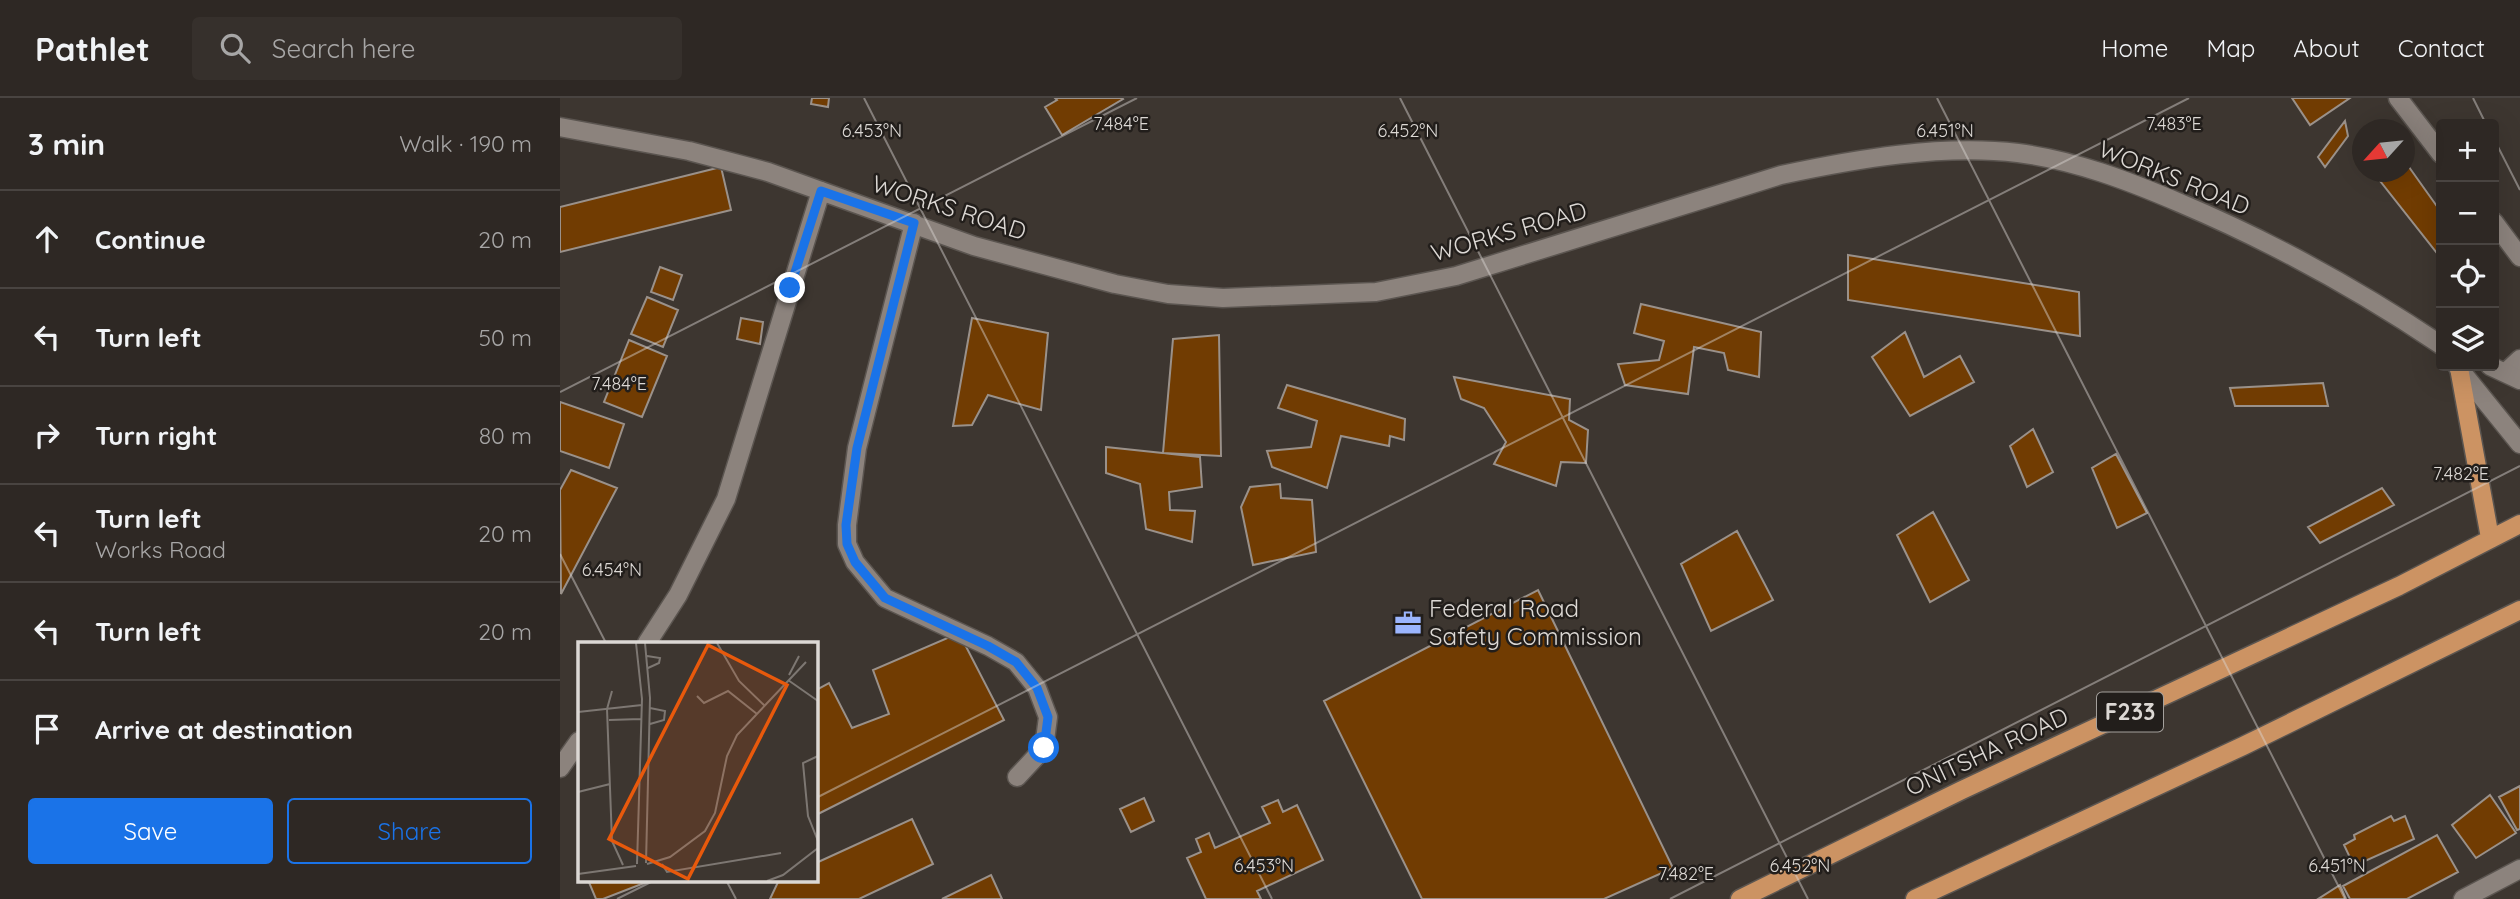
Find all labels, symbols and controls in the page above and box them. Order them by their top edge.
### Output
search box [192,17,682,80]
text: Pathlet [35,28,150,69]
icon: search [216,29,254,67]
text: Search here [272,32,415,65]
text: Home [2101,33,2168,63]
text: Map [2206,33,2255,63]
text: About [2293,33,2360,63]
text: Contact [2398,33,2485,63]
text: 7.484°E [1093,112,1149,135]
text: 7.483°E [2146,112,2202,135]
text: 6.453°N [842,119,902,142]
text: 6.452°N [1378,119,1438,142]
text: 6.451°N [1916,119,1974,142]
north arrow [2352,119,2415,182]
map controls [2436,119,2499,371]
button: + [2436,119,2499,182]
text: 3 min [28,125,105,163]
text: Walk · 190 m [399,129,532,158]
street label: WORKS ROAD [2094,133,2254,221]
street label: WORKS ROAD [868,168,1030,246]
button: − [2436,182,2499,245]
street label: WORKS ROAD [1427,195,1590,268]
icon: ahead [28,220,66,258]
text: Continue [95,223,206,256]
text: 20 m [478,225,532,254]
button: locate [2436,245,2499,308]
route end [774,272,805,303]
button: layers [2436,308,2499,371]
icon: left [28,318,66,356]
text: Turn left [95,321,202,354]
text: 50 m [479,323,532,352]
text: 7.484°E [591,372,647,395]
icon: right [28,416,66,454]
text: Turn right [95,419,217,452]
text: 80 m [479,421,532,450]
text: 7.482°E [2433,462,2489,485]
text: Turn left [95,502,202,535]
icon: left [28,514,66,552]
text: 20 m [478,519,532,548]
text: Works Road [95,535,226,564]
text: 6.454°N [582,558,642,581]
place label: Federal Road Safety Commission [1429,593,1642,651]
office icon: Federal Road Safety Commission [1393,608,1423,638]
icon: left [28,612,66,650]
text: Turn left [95,615,202,648]
text: 20 m [478,617,532,646]
inset map [578,642,817,881]
road number: F233 [2097,692,2163,732]
street label: ONITSHA ROAD [1900,700,2073,802]
icon: arrive [28,710,66,748]
text: Arrive at destination [95,713,353,746]
route start [1028,732,1059,763]
button: Save [28,798,273,864]
button: Share [287,798,532,864]
text: 6.453°N [1234,854,1294,877]
text: 6.452°N [1770,854,1830,877]
text: 6.451°N [2308,854,2366,877]
text: 7.482°E [1658,862,1714,885]

